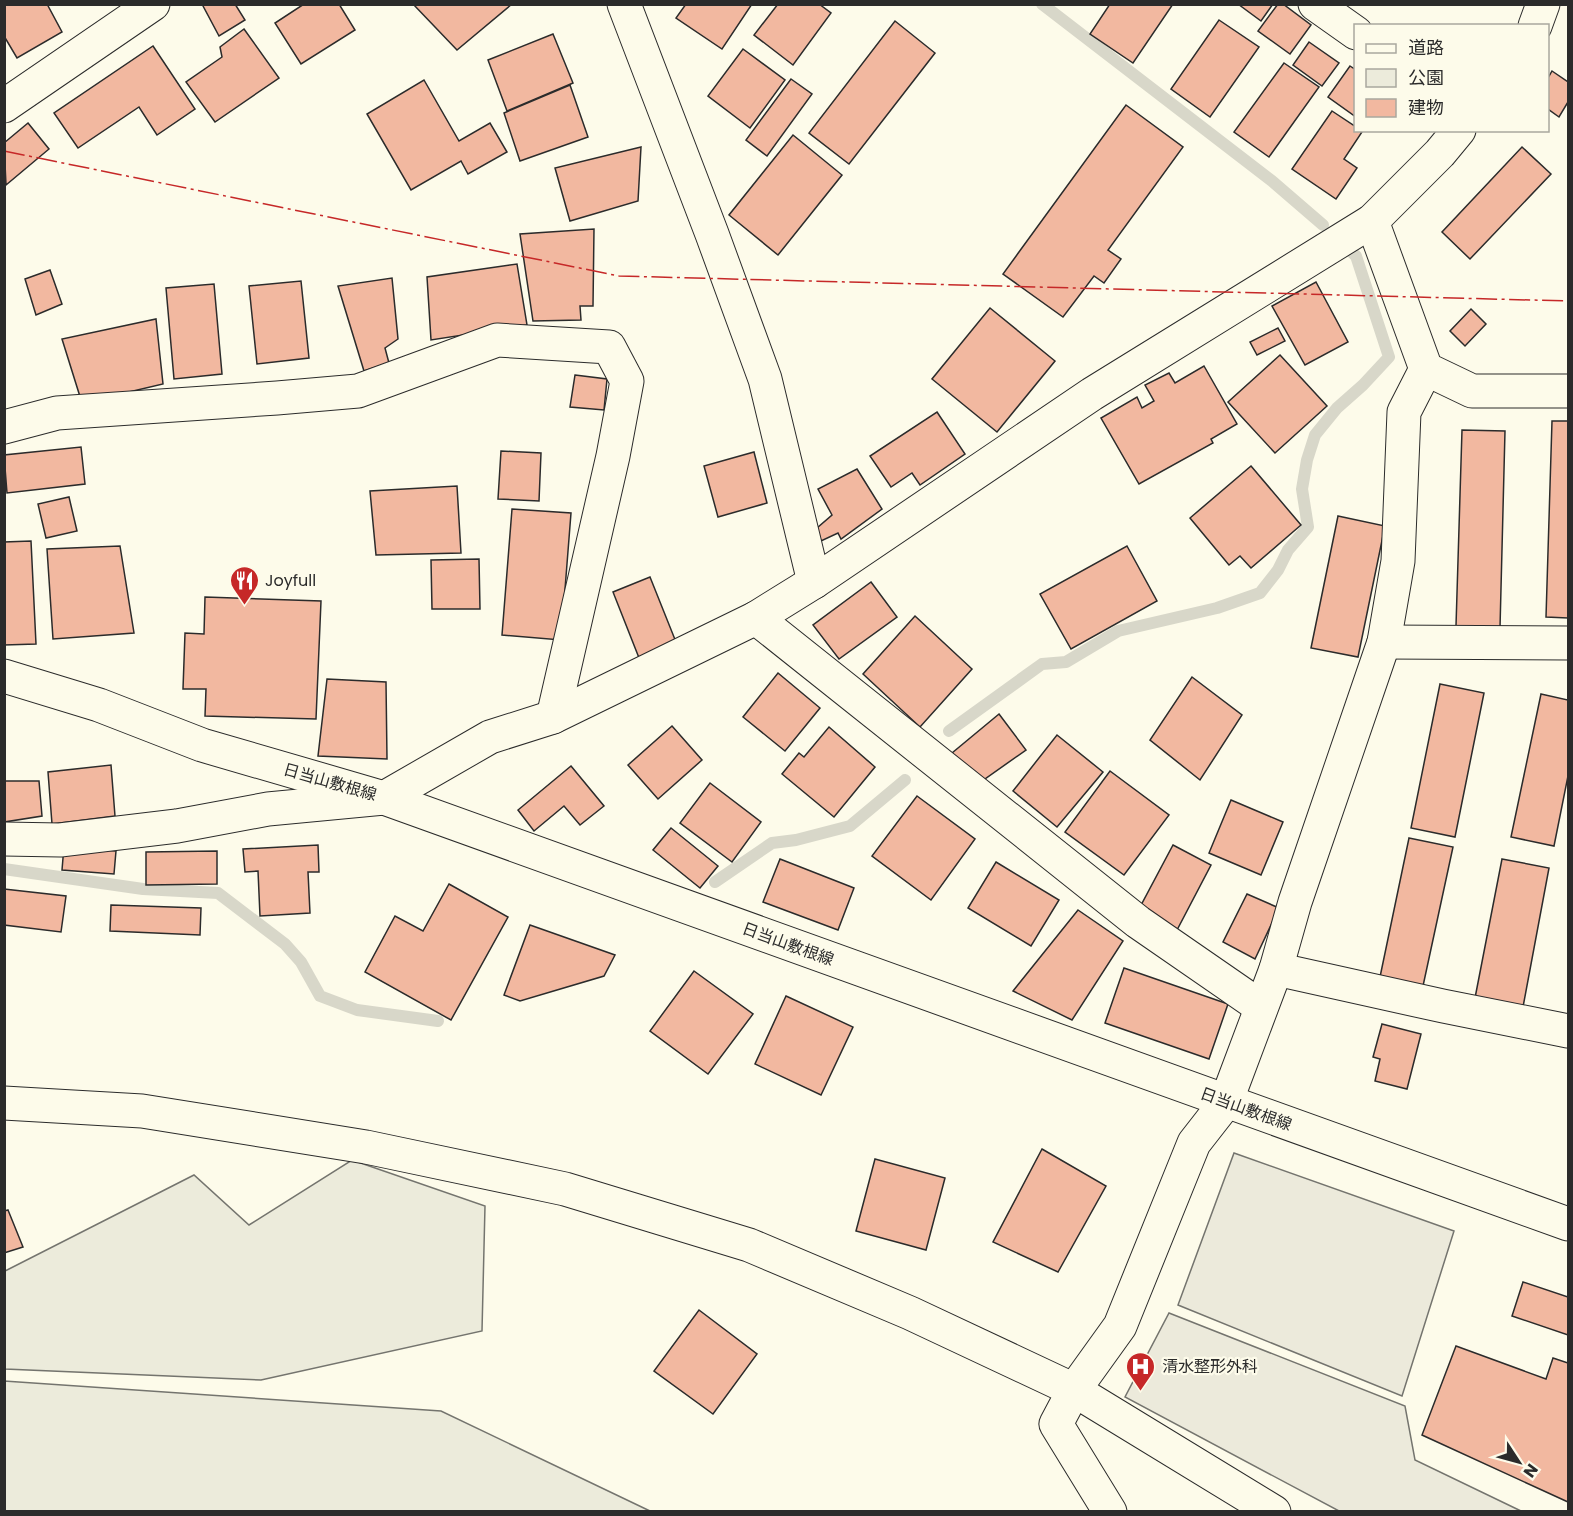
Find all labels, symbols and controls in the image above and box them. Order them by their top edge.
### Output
legend [1354,24,1549,132]
text: 道路 [1408,35,1444,60]
text: 公園 [1408,65,1444,90]
text: 建物 [1408,95,1444,120]
restaurant icon: Joyfull [228,564,260,606]
place label: Joyfull [265,569,316,592]
street label: 日当山敷根線 [281,758,379,806]
street label: 日当山敷根線 [739,917,837,971]
street label: 日当山敷根線 [1197,1082,1295,1136]
hospital icon: 清水整形外科 [1125,1350,1157,1392]
place label: 清水整形外科 [1162,1355,1258,1378]
north arrow [1489,1432,1549,1492]
text: N [1518,1459,1544,1482]

